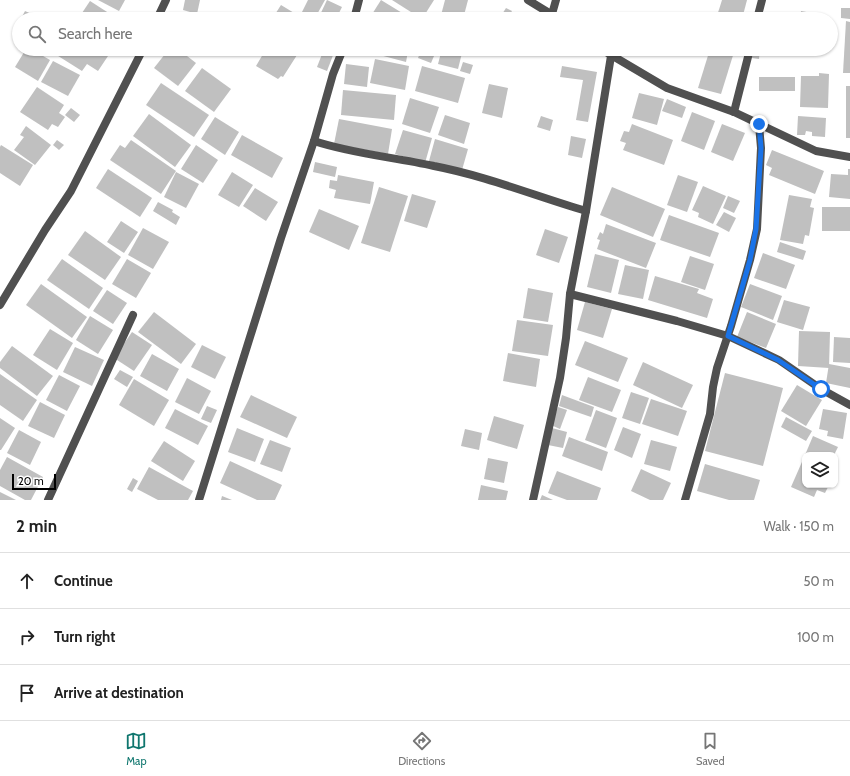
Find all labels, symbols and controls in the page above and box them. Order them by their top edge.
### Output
search box [12,12,838,56]
icon: search [26,23,48,45]
text: Search here [58,25,133,43]
route end [750,115,768,133]
route start [812,380,830,398]
map controls [802,452,838,488]
button: layers [802,452,838,488]
scale bar [12,472,56,491]
text: 20 m [18,474,44,488]
text: 2 min [16,516,57,536]
text: Walk · 150 m [763,518,834,534]
icon: ahead [16,570,38,592]
text: Continue [54,572,113,590]
text: 50 m [804,573,834,589]
icon: right [16,626,38,648]
text: Turn right [54,628,115,646]
text: 100 m [797,629,834,645]
icon: arrive [16,682,38,704]
text: Arrive at destination [54,684,184,702]
tab: Map [125,730,147,768]
tab: Directions [398,730,445,768]
tab: Saved [696,730,725,768]

